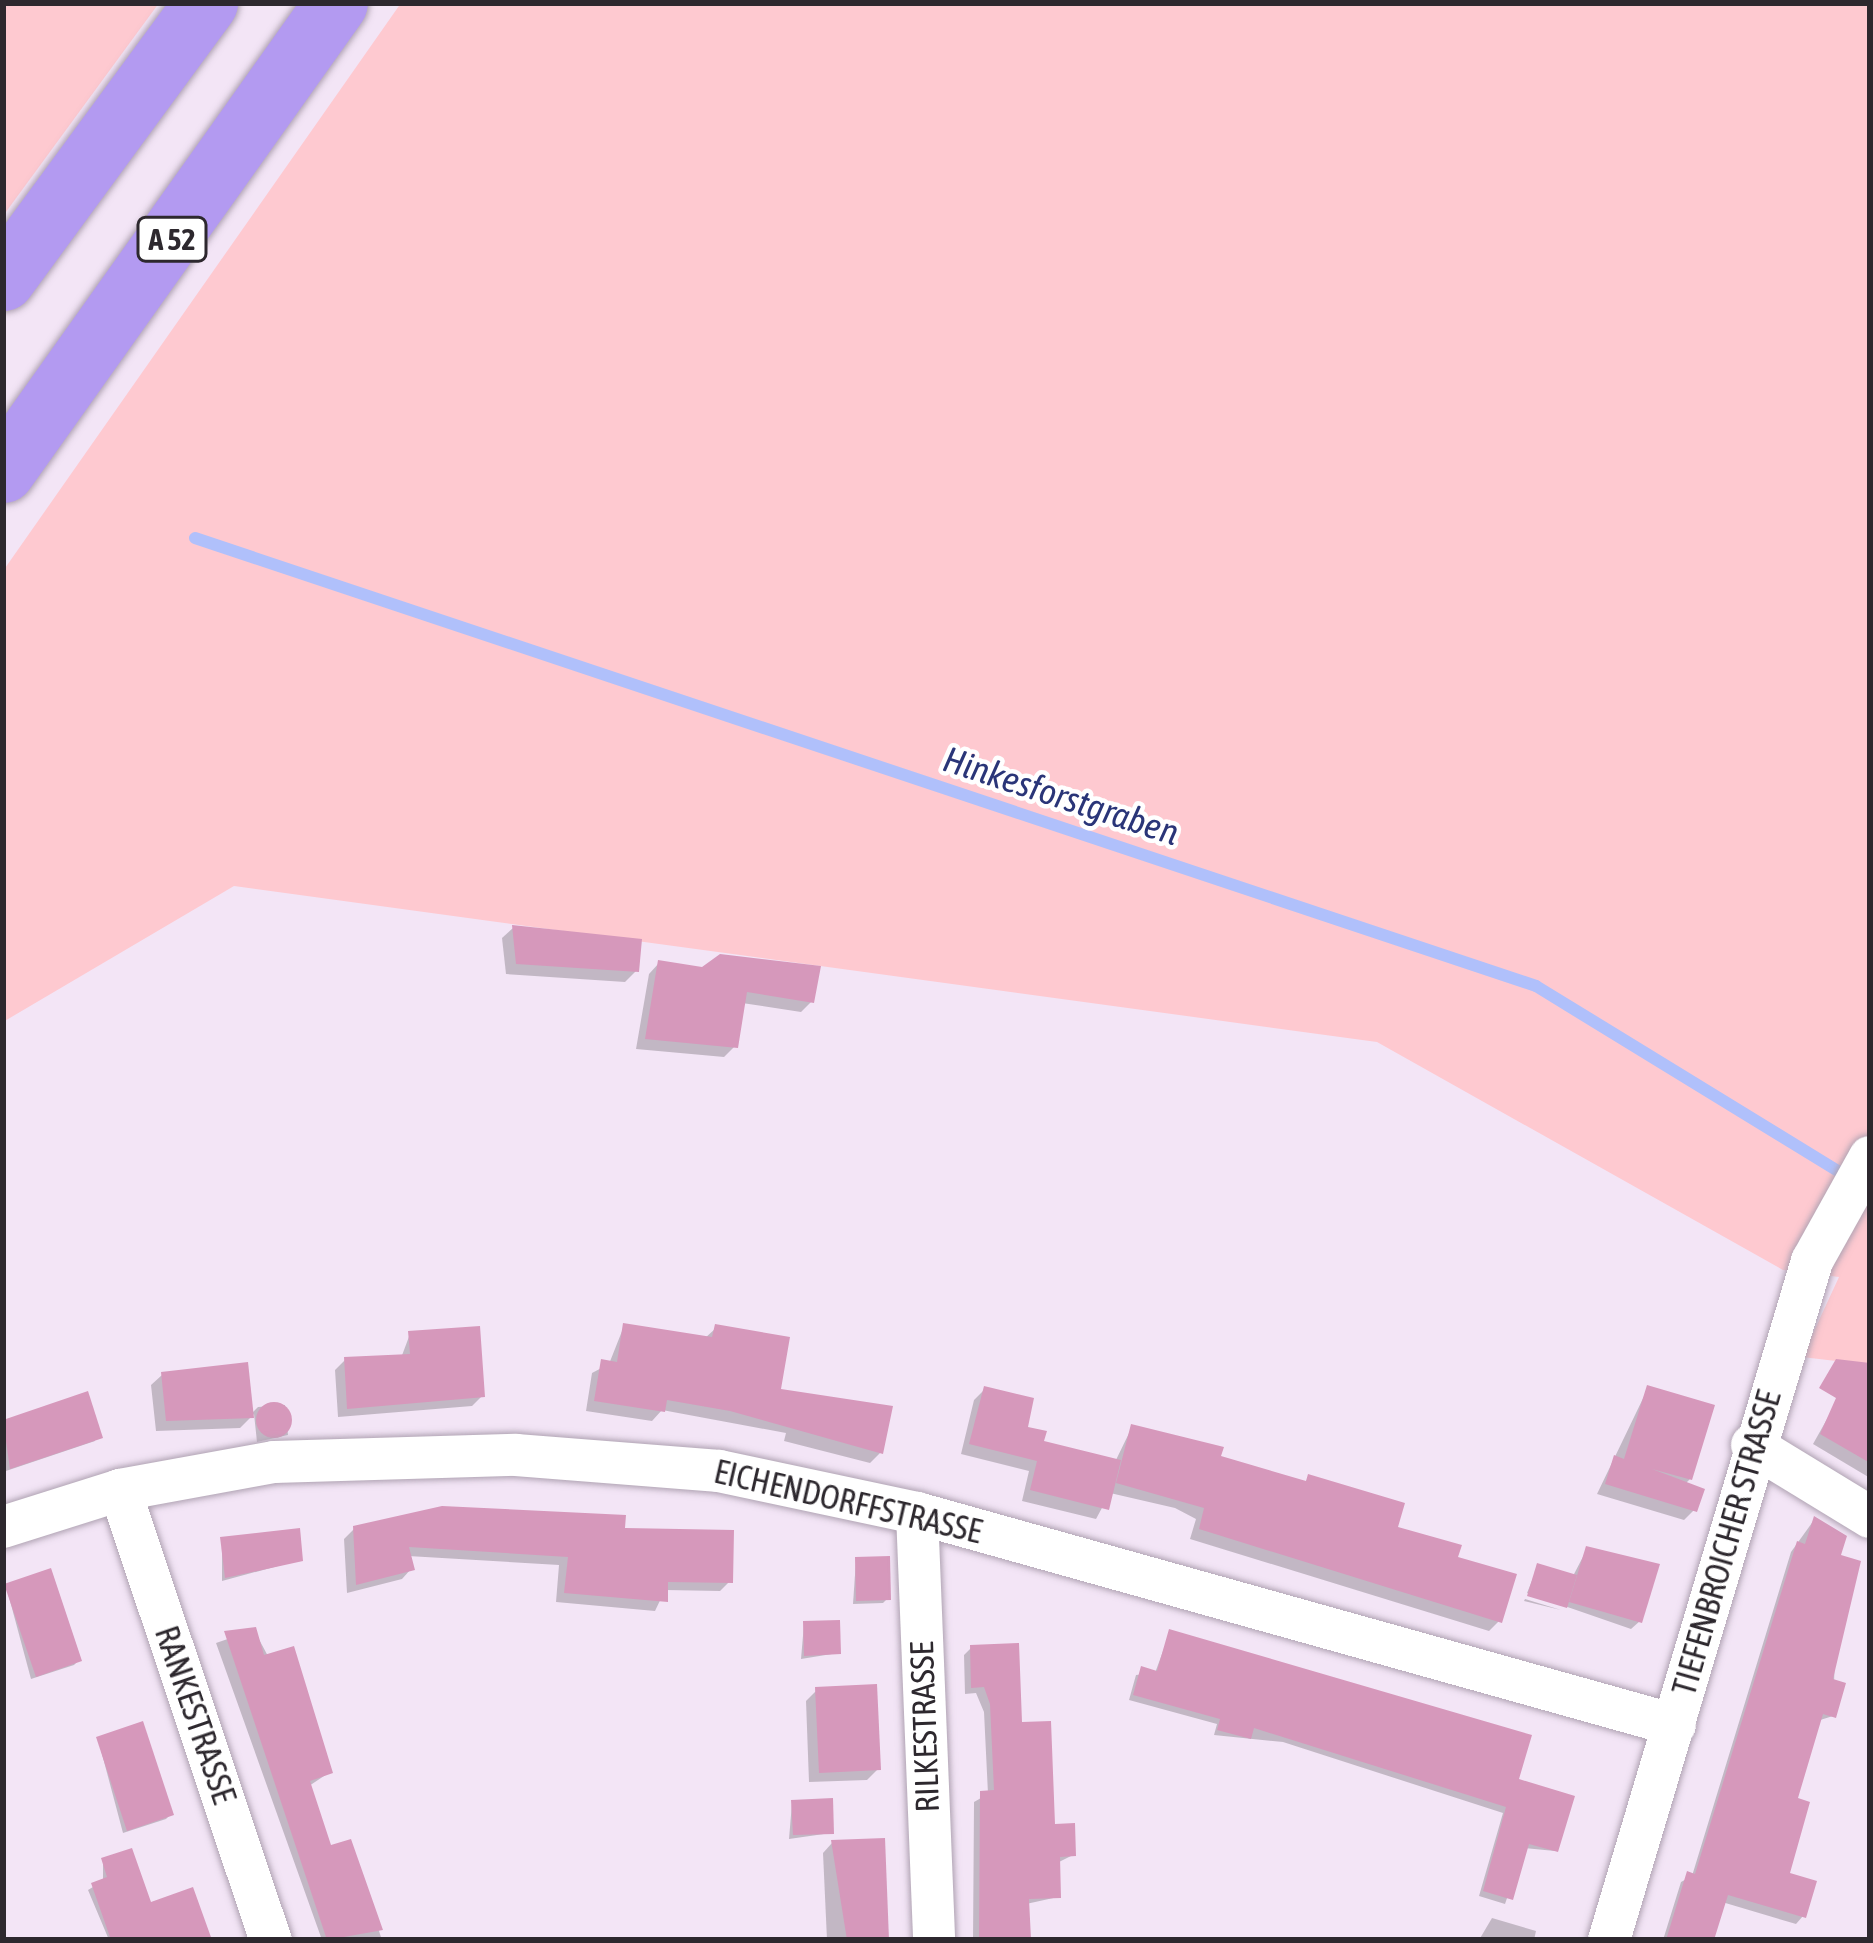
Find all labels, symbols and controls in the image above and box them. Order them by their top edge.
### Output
road number: A 52 [136,215,208,263]
water label: Hinkesforstgraben [938,738,1184,854]
street label: TIEFENBROICHER STRASSE [1665,1386,1789,1700]
street label: EICHENDORFFSTRASSE [710,1452,986,1552]
street label: RANKESTRASSE [146,1621,244,1809]
street label: RILKESTRASSE [902,1641,948,1813]

